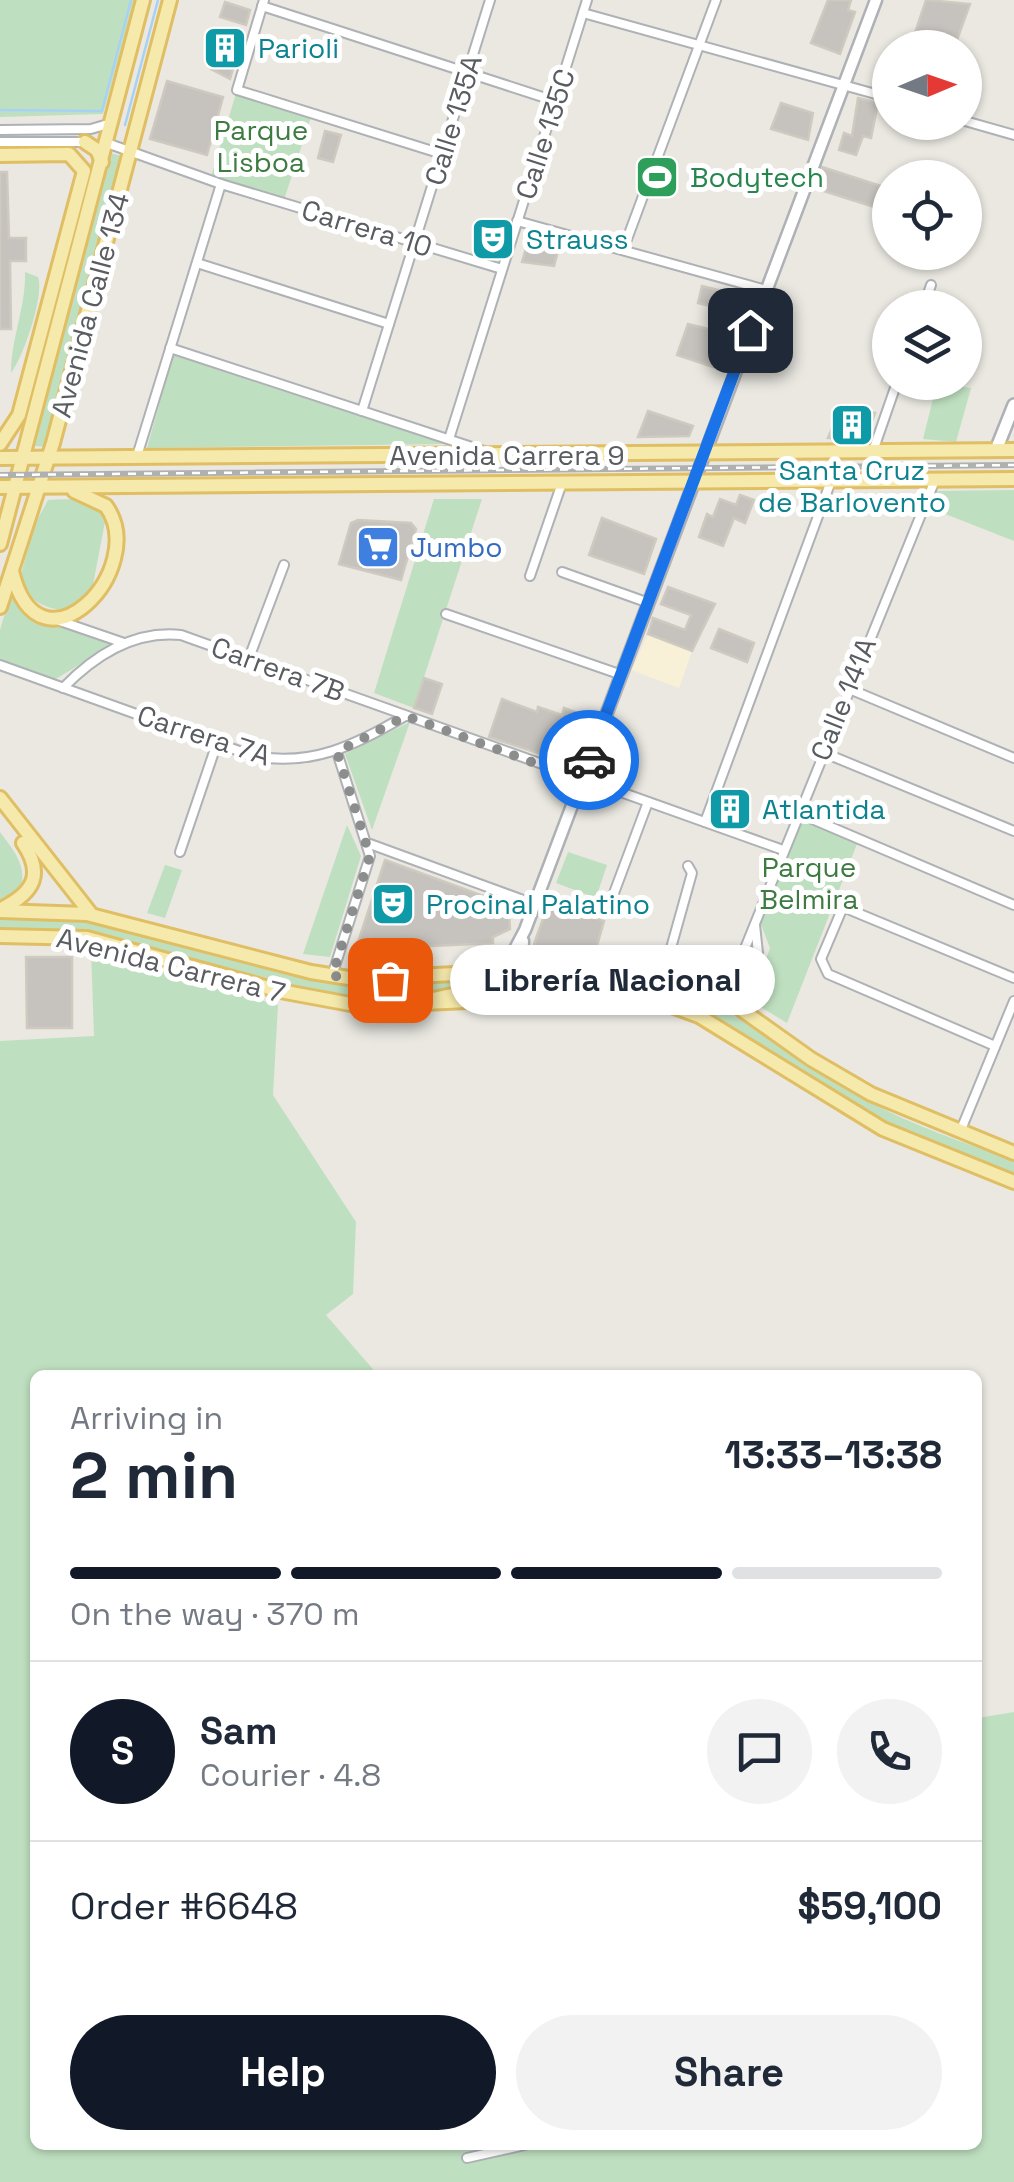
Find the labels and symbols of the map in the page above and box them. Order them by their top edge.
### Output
building icon: Parioli [202,25,248,71]
place label: Parioli [258,30,339,66]
north arrow [872,30,982,140]
street label: Calle 135A [416,50,490,190]
street label: Calle 135C [507,64,583,204]
park label: Parque Lisboa [214,112,308,180]
sports icon: Bodytech [634,154,680,200]
place label: Bodytech [690,159,824,195]
street label: Avenida Calle 134 [43,189,137,421]
street label: Carrera 10 [298,191,436,265]
theatre icon: Strauss [470,216,516,262]
place label: Strauss [526,221,629,257]
pin [708,288,793,373]
building icon: Santa Cruz de Barlovento [829,402,875,448]
street label: Avenida Carrera 9 [389,437,625,473]
place label: Santa Cruz de Barlovento [758,452,946,520]
supermarket icon: Jumbo [355,524,401,570]
place label: Jumbo [410,529,502,565]
street label: Carrera 7B [207,628,349,710]
street label: Calle 141A [802,632,884,766]
street label: Carrera 7A [133,697,275,773]
courier [539,710,639,810]
building icon: Atlantida [707,786,753,832]
place label: Atlantida [762,791,886,827]
park label: Parque Belmira [759,849,859,917]
theatre icon: Procinal Palatino [370,881,416,927]
place label: Procinal Palatino [426,886,650,922]
street label: Avenida Carrera 7 [53,919,289,1011]
pin [348,938,433,1023]
callout: Librería Nacional [450,945,775,1015]

